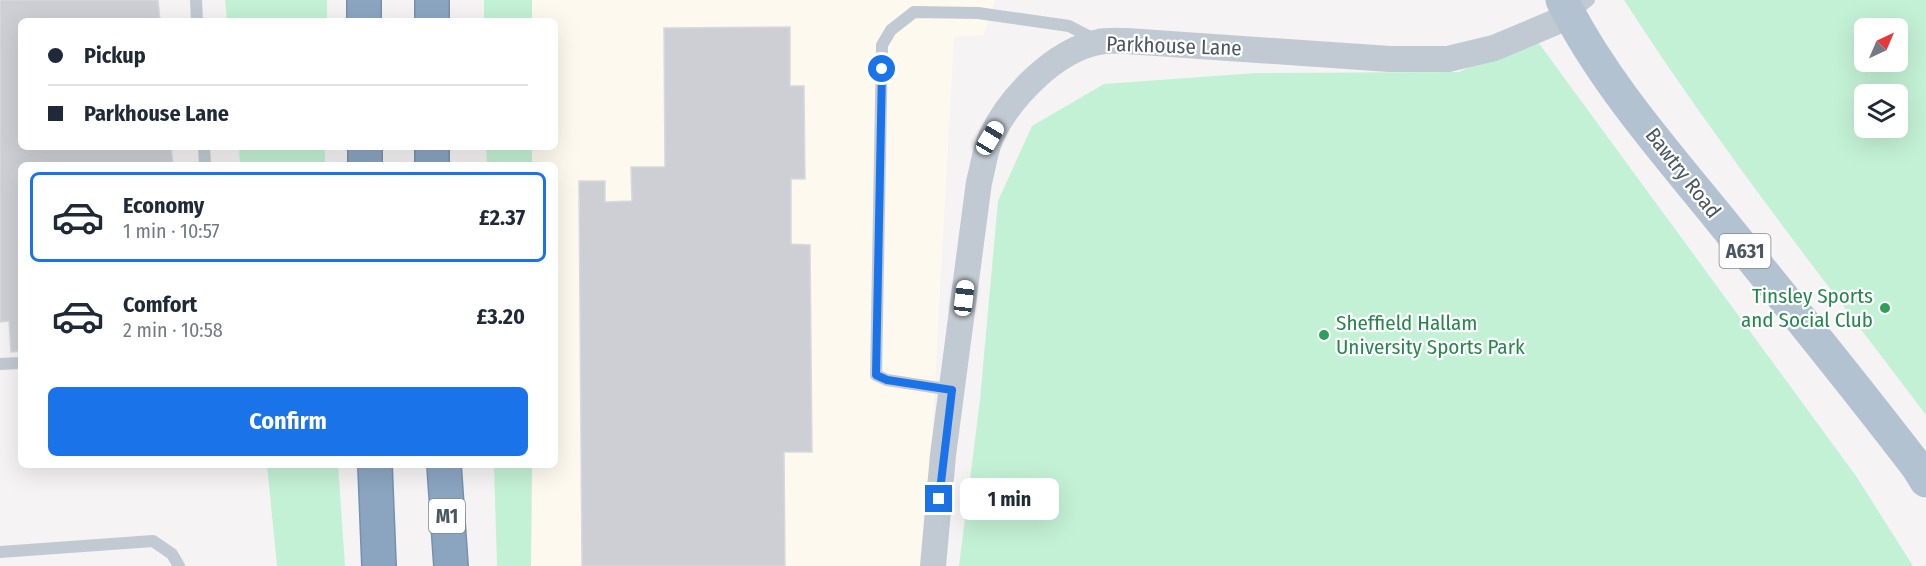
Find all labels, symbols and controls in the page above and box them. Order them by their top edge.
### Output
north arrow [1854,18,1908,72]
map controls [1854,18,1908,138]
street label: Parkhouse Lane [1106,31,1242,61]
text: Pickup [84,42,146,69]
route start [868,55,895,82]
button: layers [1854,84,1908,138]
text: Parkhouse Lane [84,100,229,127]
car [973,118,1007,158]
street label: Bawtry Road [1640,123,1726,223]
icon: car [51,190,105,244]
text: Economy [123,192,204,219]
text: £2.37 [479,204,525,231]
text: 1 min · 10:57 [123,219,220,243]
road number: A631 [1720,234,1770,268]
car [953,279,975,317]
place label: Tinsley Sports and Social Club [1741,283,1873,333]
icon: car [51,289,105,343]
text: Comfort [123,291,197,318]
marker: Tinsley Sports and Social Club [1878,301,1892,315]
text: £3.20 [477,303,525,330]
place label: Sheffield Hallam University Sports Park [1336,310,1525,360]
text: 2 min · 10:58 [123,318,223,342]
marker: Sheffield Hallam University Sports Park [1317,328,1331,342]
button: Confirm [48,387,528,456]
callout: 1 min [960,478,1059,520]
route end [925,485,952,512]
text: 1 min [988,487,1031,511]
road number: M1 [429,499,465,533]

